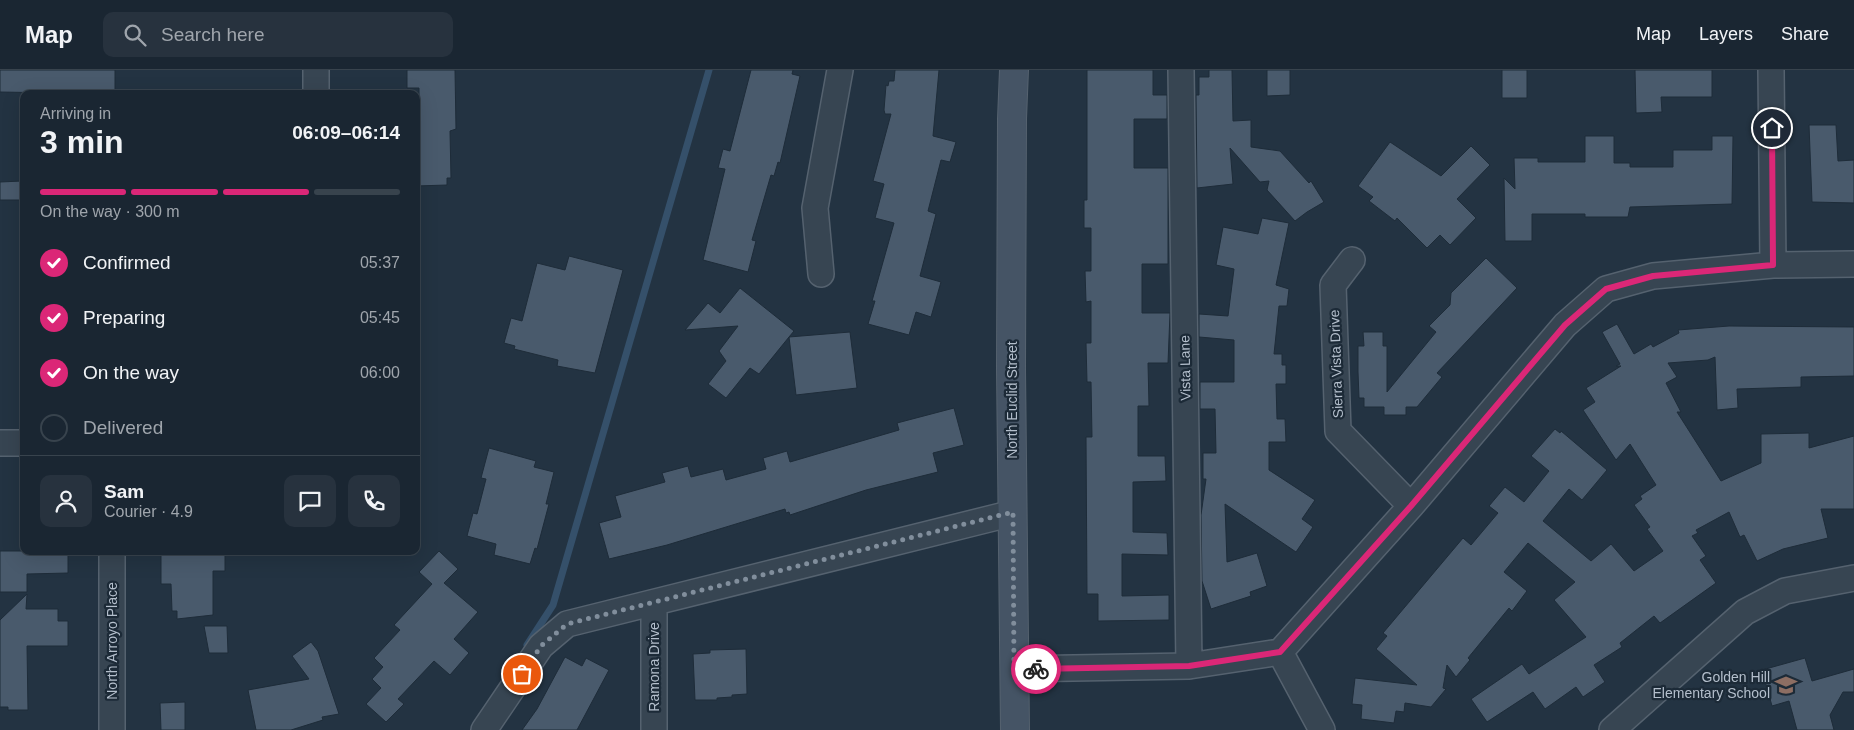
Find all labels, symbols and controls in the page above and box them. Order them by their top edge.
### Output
search box [103,12,453,57]
text: Map [25,21,73,48]
icon: search [121,21,149,49]
text: Search here [161,24,265,45]
text: Map [1636,24,1671,44]
text: Layers [1699,24,1753,44]
text: Share [1781,24,1829,44]
text: Arriving in [40,105,111,122]
pin [1751,107,1793,149]
icon: home [1758,114,1786,142]
text: 06:09–06:14 [292,122,400,143]
text: 3 min [40,124,124,160]
text: On the way · 300 m [40,203,180,220]
icon: check [40,249,68,277]
text: Confirmed [83,252,171,273]
text: 05:37 [360,254,400,271]
icon: check [40,304,68,332]
text: Preparing [83,307,165,328]
text: 05:45 [360,309,400,326]
street label: Sierra Vista Drive [1326,309,1346,419]
street label: Vista Lane [1176,335,1194,401]
street label: North Euclid Street [1004,341,1020,459]
icon: check [40,359,68,387]
text: On the way [83,362,179,383]
text: 06:00 [360,364,400,381]
text: Delivered [83,417,163,438]
button: person [40,475,92,527]
button: chat [284,475,336,527]
button: phone [348,475,400,527]
text: Sam [104,481,144,502]
text: Courier · 4.9 [104,503,193,520]
street label: North Arroyo Place [104,582,120,700]
street label: Ramona Drive [646,622,662,712]
courier [1011,644,1061,694]
pin [501,653,543,695]
icon: bike [1022,655,1050,683]
icon: bag [508,660,536,688]
place label: Golden Hill Elementary School [1652,669,1770,701]
school or university icon: Golden Hill Elementary School [1773,672,1799,698]

